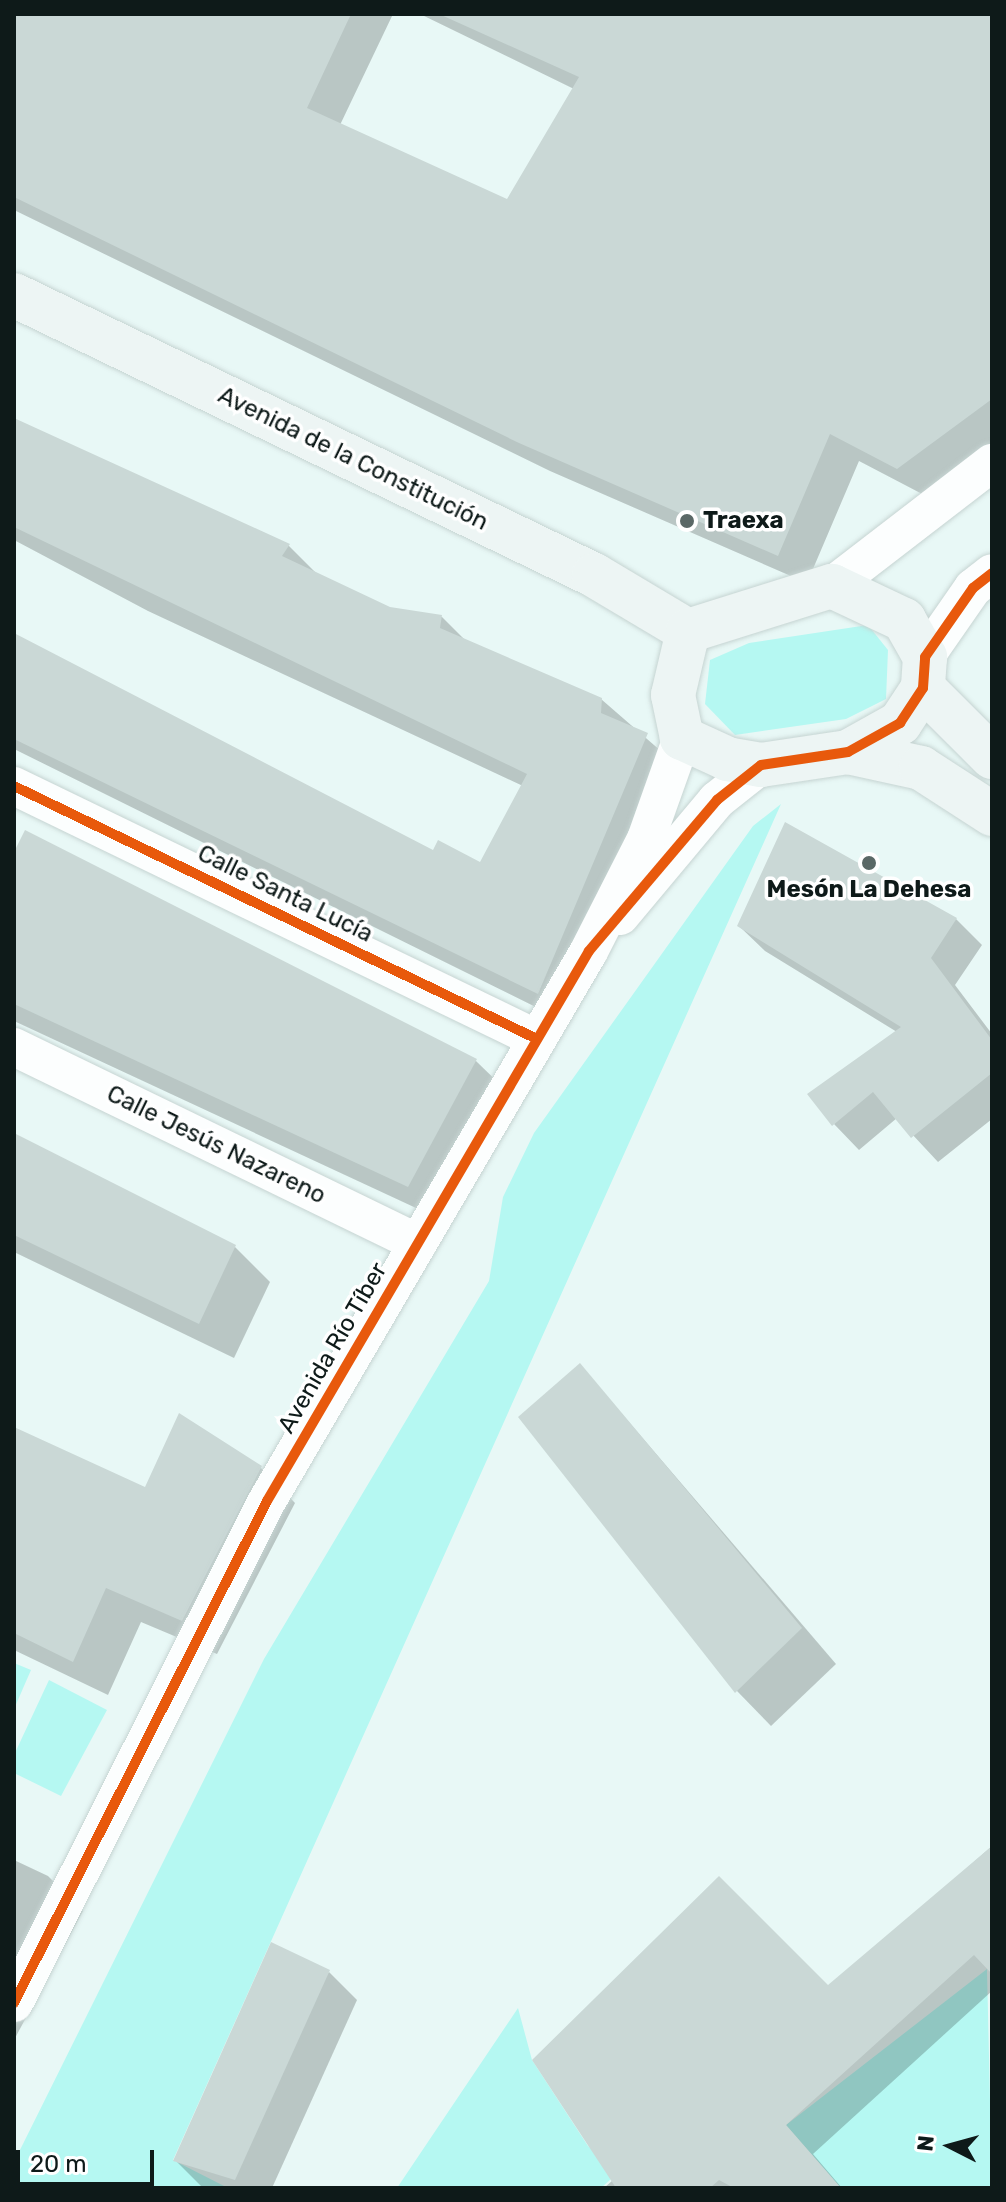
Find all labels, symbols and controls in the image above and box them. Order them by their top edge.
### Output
street label: Avenida de la Constitución [213,381,493,537]
place label: Traexa [703,507,784,535]
marker: Traexa [678,512,696,530]
street label: Calle Santa Lucía [193,839,377,949]
marker: Mesón La Dehesa [860,854,878,872]
place label: Mesón La Dehesa [767,876,971,904]
street label: Calle Jesús Nazareno [102,1080,330,1210]
street label: Avenida Río Tíber [272,1257,394,1439]
north arrow [910,2106,990,2186]
scale bar [20,2134,158,2184]
text: N [911,2134,940,2153]
text: 20 m [30,2150,87,2178]

